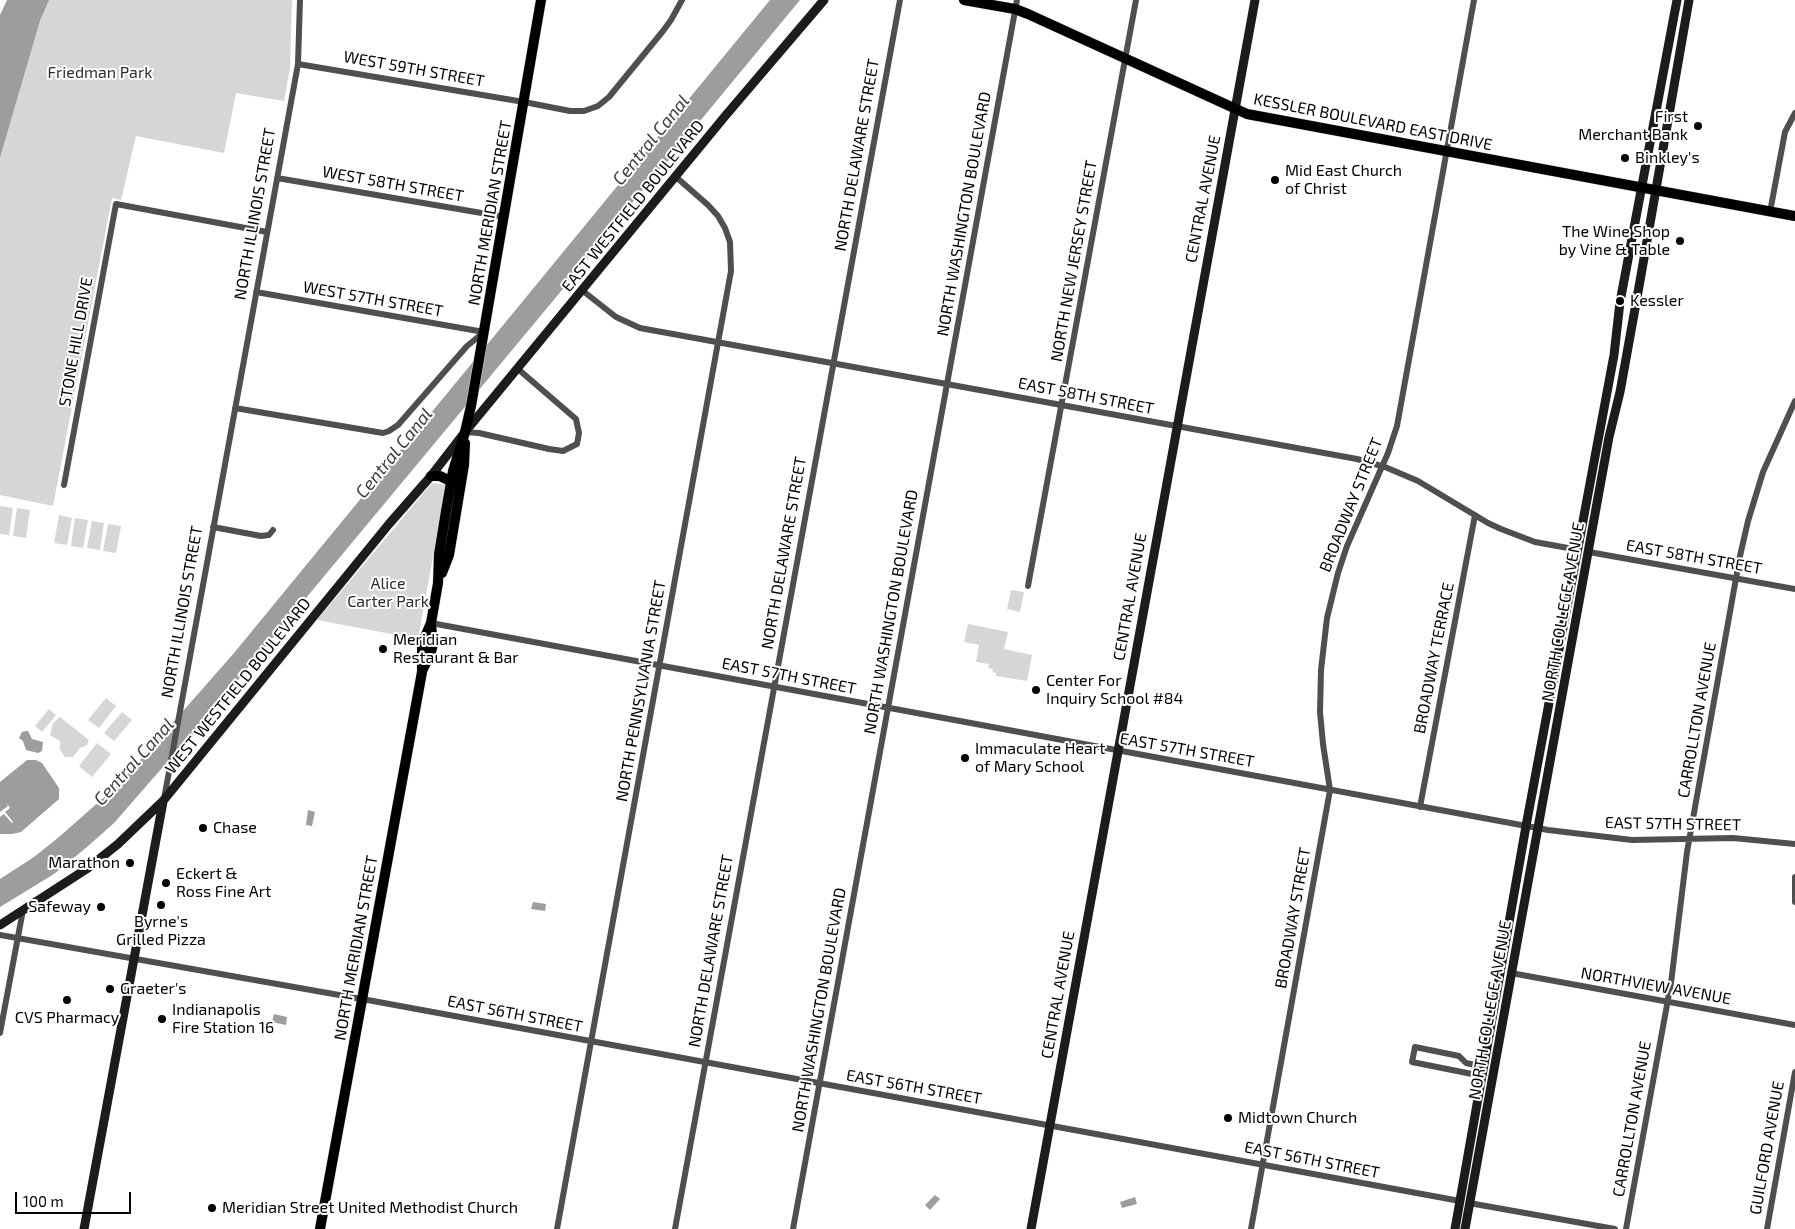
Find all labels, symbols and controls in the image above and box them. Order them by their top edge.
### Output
street label: WEST 59TH STREET [342,47,486,91]
street label: NORTH DELAWARE STREET [831,57,883,253]
park label: Friedman Park [48,63,152,83]
street label: KESSLER BOULEVARD EAST DRIVE [1252,89,1494,155]
water label: Central Canal [608,90,694,190]
street label: NORTH WASHINGTON BOULEVARD [933,90,995,338]
place label: First Merchant Bank [1578,107,1688,145]
street label: EAST WESTFIELD BOULEVARD [558,116,708,296]
street label: NORTH MERIDIAN STREET [464,119,516,307]
marker: First Merchant Bank [1692,120,1704,132]
street label: NORTH ILLINOIS STREET [230,127,280,301]
street label: CENTRAL AVENUE [1181,134,1225,264]
place label: Binkley's [1635,148,1700,168]
marker: Binkley's [1619,152,1631,164]
street label: NORTH NEW JERSEY STREET [1047,159,1101,363]
place label: Mid East Church of Christ [1285,161,1402,199]
street label: WEST 58TH STREET [321,162,465,206]
marker: Mid East Church of Christ [1269,174,1281,186]
place label: The Wine Shop by Vine & Table [1559,222,1670,260]
marker: The Wine Shop by Vine & Table [1674,235,1686,247]
street label: STONE HILL DRIVE [55,276,97,408]
street label: WEST 57TH STREET [302,277,444,321]
place label: Kessler [1630,291,1684,311]
marker: Kessler [1614,295,1626,307]
street label: EAST 58TH STREET [1016,373,1156,419]
water label: Central Canal [351,403,437,503]
street label: BROADWAY STREET [1315,435,1387,575]
street label: NORTH DELAWARE STREET [758,455,810,651]
street label: NORTH WASHINGTON BOULEVARD [860,488,922,736]
street label: NORTH COLLEGE AVENUE [1538,521,1588,703]
street label: NORTH ILLINOIS STREET [157,525,207,699]
street label: CENTRAL AVENUE [1109,532,1151,662]
street label: EAST 58TH STREET [1624,536,1764,578]
park label: Alice Carter Park [347,574,429,612]
street label: NORTH PENNSYLVANIA STREET [612,579,670,803]
street label: BROADWAY TERRACE [1410,581,1458,735]
street label: WEST WESTFIELD BOULEVARD [161,594,315,778]
place label: Meridian Restaurant & Bar [393,630,519,668]
street label: CARROLLTON AVENUE [1674,641,1720,799]
marker: Meridian Restaurant & Bar [377,643,389,655]
street label: EAST 57TH STREET [720,654,858,698]
place label: Center For Inquiry School #84 [1046,671,1183,709]
marker: Center For Inquiry School #84 [1030,684,1042,696]
water label: Central Canal [89,714,179,810]
street label: EAST 57TH STREET [1118,729,1256,771]
place label: Immaculate Heart of Mary School [975,739,1105,777]
marker: Immaculate Heart of Mary School [959,752,971,764]
street label: EAST 57TH STREET [1605,813,1741,835]
place label: Chase [213,818,257,838]
marker: Chase [197,822,209,834]
street label: BROADWAY STREET [1271,846,1315,990]
place label: Marathon [48,853,120,873]
street label: NORTH DELAWARE STREET [685,853,737,1049]
street label: NORTH MERIDIAN STREET [330,854,382,1042]
marker: Marathon [124,857,136,869]
place label: Eckert & Ross Fine Art [176,864,271,902]
marker: Eckert & Ross Fine Art [160,877,172,889]
street label: NORTH WASHINGTON BOULEVARD [788,886,850,1134]
place label: Safeway [28,897,91,917]
marker: Byrne's Grilled Pizza [155,899,167,911]
marker: Safeway [95,901,107,913]
place label: Byrne's Grilled Pizza [116,912,206,950]
street label: NORTH COLLEGE AVENUE [1465,919,1515,1101]
street label: CENTRAL AVENUE [1037,930,1079,1060]
street label: NORTHVIEW AVENUE [1579,963,1733,1009]
place label: Graeter's [120,979,186,999]
marker: Graeter's [104,983,116,995]
street label: EAST 56TH STREET [446,991,584,1037]
marker: CVS Pharmacy [61,994,73,1006]
place label: Indianapolis Fire Station 16 [172,1000,274,1038]
place label: CVS Pharmacy [15,1008,119,1028]
marker: Indianapolis Fire Station 16 [156,1013,168,1025]
street label: CARROLLTON AVENUE [1609,1040,1655,1198]
street label: EAST 56TH STREET [845,1066,983,1108]
street label: GUILFORD AVENUE [1746,1080,1788,1216]
place label: Midtown Church [1238,1108,1357,1128]
marker: Midtown Church [1222,1112,1234,1124]
street label: EAST 56TH STREET [1243,1137,1381,1183]
scale bar [18,1182,134,1214]
text: 100 m [23,1192,64,1210]
place label: Meridian Street United Methodist Church [222,1198,518,1218]
marker: Meridian Street United Methodist Church [206,1202,218,1214]

